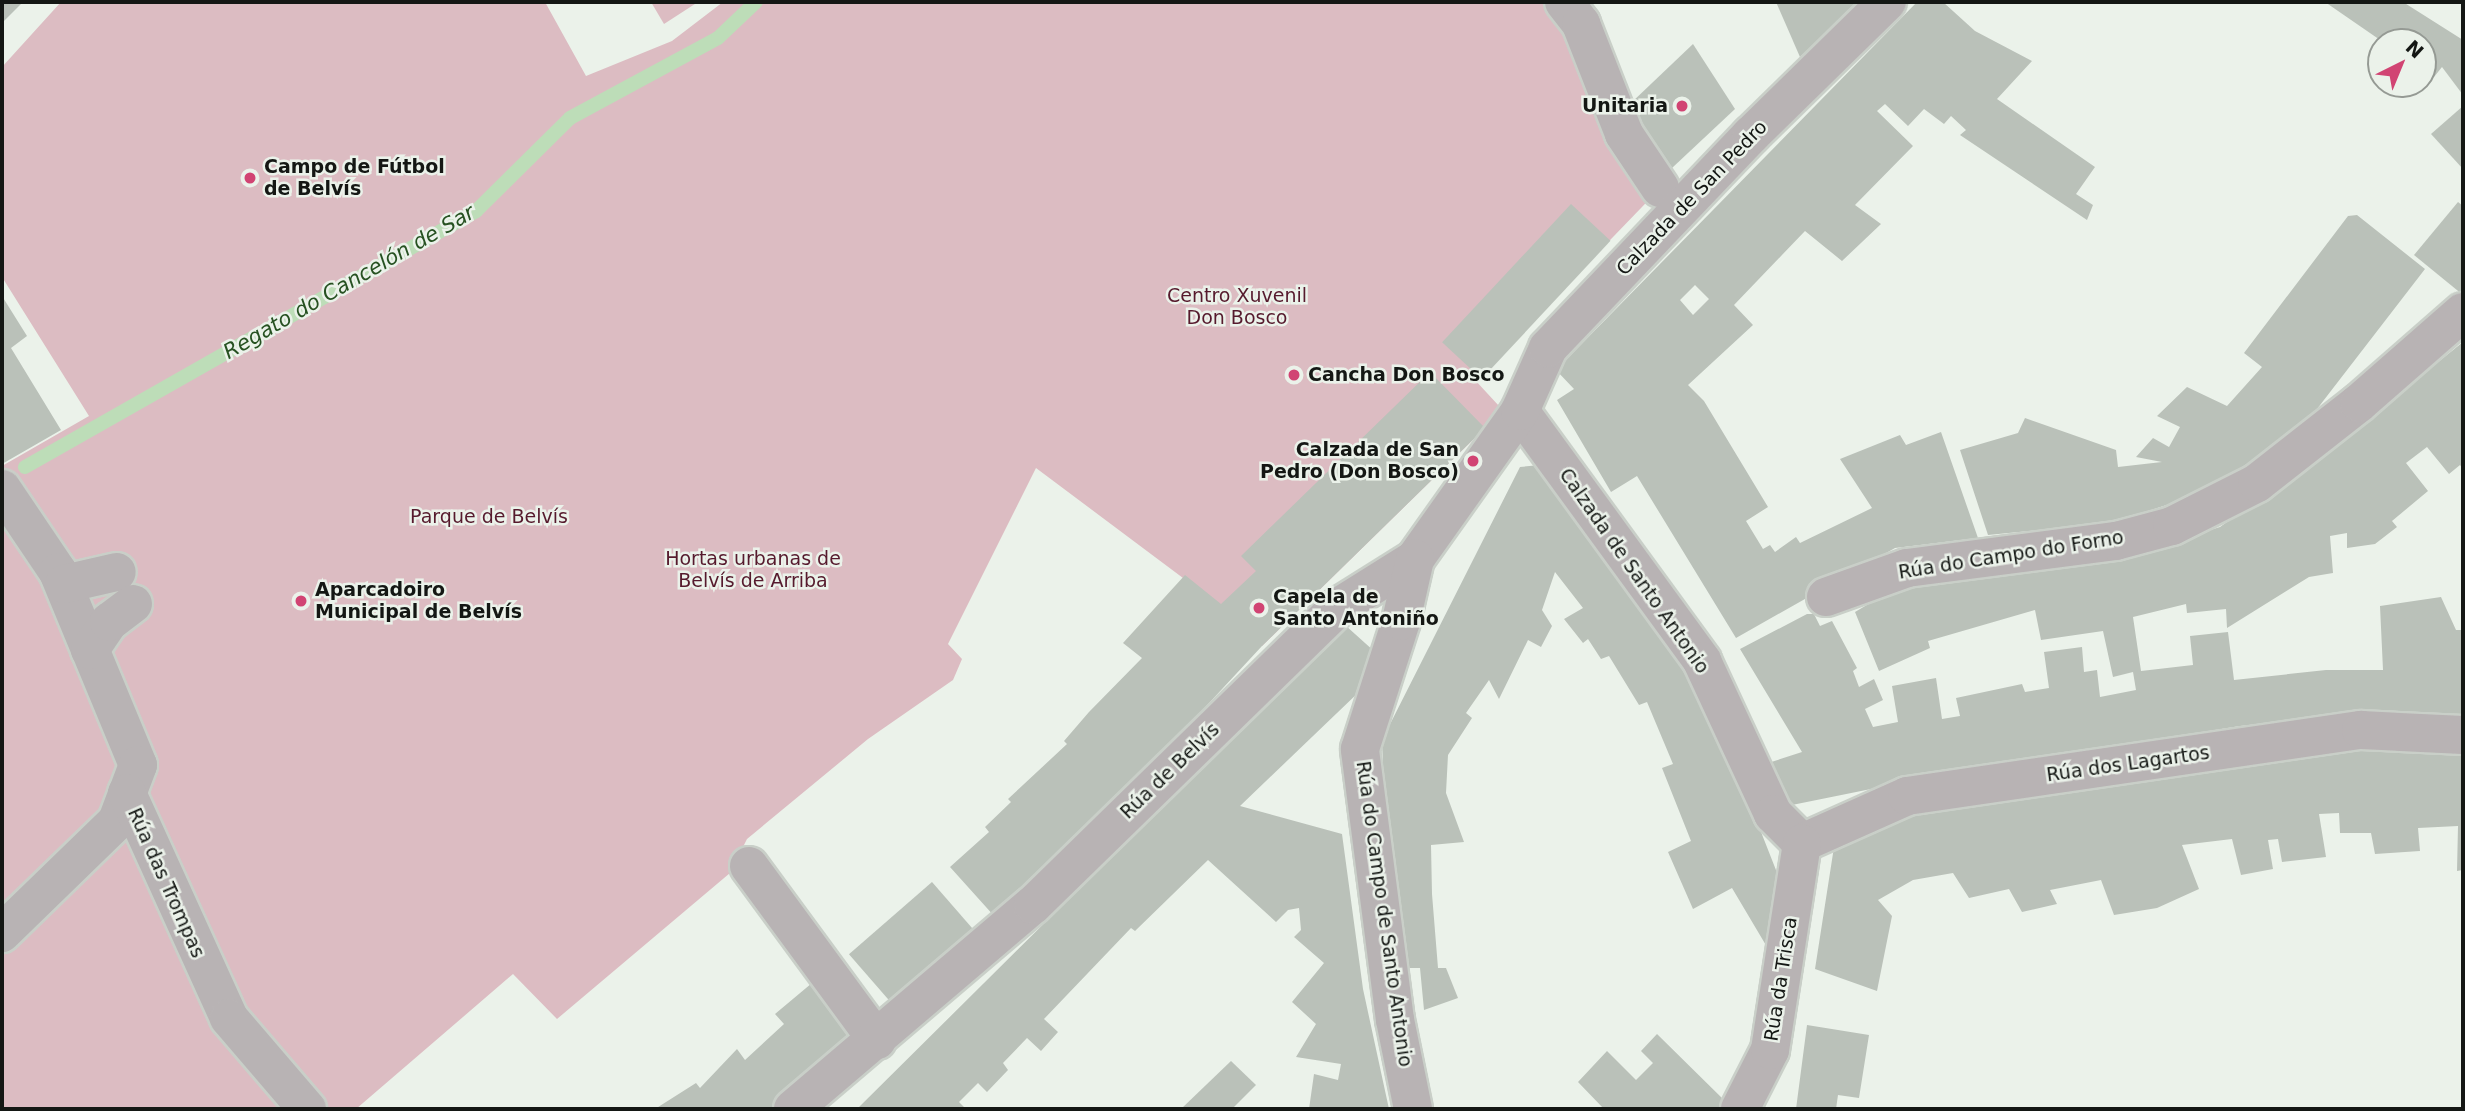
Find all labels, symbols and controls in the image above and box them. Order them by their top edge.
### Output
north arrow [2367,28,2437,98]
text: N [2402,36,2428,63]
place label: Unitaria [1582,95,1668,117]
marker: Unitaria [1674,98,1690,114]
street label: Calzada de San Pedro [1612,116,1772,280]
place label: Campo de Fútbol de Belvís [264,156,445,200]
marker: Campo de Fútbol de Belvís [242,170,258,186]
water label: Regato do Cancelón de Sar [219,200,479,364]
park label: Centro Xuvenil Don Bosco [1167,285,1307,329]
place label: Cancha Don Bosco [1308,364,1505,386]
marker: Cancha Don Bosco [1286,367,1302,383]
place label: Calzada de San Pedro (Don Bosco) [1260,439,1459,483]
marker: Calzada de San Pedro (Don Bosco) [1465,453,1481,469]
street label: Calzada de Santo Antonio [1554,464,1714,678]
park label: Parque de Belvís [410,506,568,528]
street label: Rúa do Campo do Forno [1897,526,2125,584]
park label: Hortas urbanas de Belvís de Arriba [665,548,841,592]
place label: Aparcadoiro Municipal de Belvís [315,579,522,623]
place label: Capela de Santo Antoniño [1273,586,1439,630]
marker: Aparcadoiro Municipal de Belvís [293,593,309,609]
marker: Capela de Santo Antoniño [1251,600,1267,616]
street label: Rúa de Belvís [1116,718,1224,824]
street label: Rúa dos Lagartos [2045,741,2211,787]
street label: Rúa do Campo de Santo Antonio [1351,760,1417,1068]
street label: Rúa das Trompas [123,805,209,961]
street label: Rúa da Trisca [1760,915,1802,1043]

